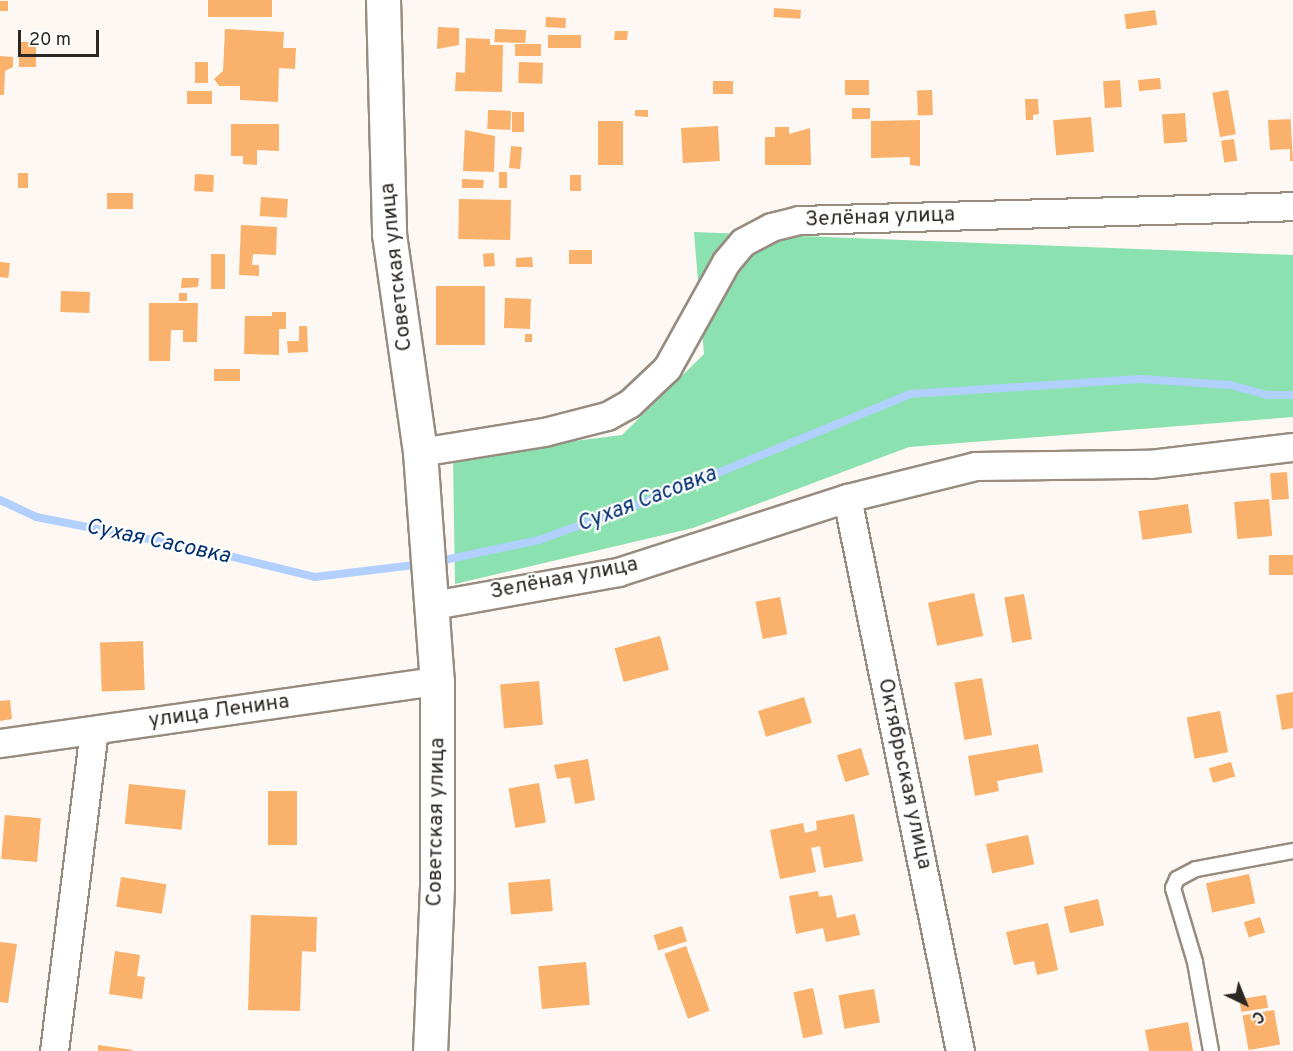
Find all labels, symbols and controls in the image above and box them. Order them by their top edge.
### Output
scale bar [21,18,102,56]
text: 20 m [29,29,71,52]
street label: Советская улица [376,182,418,352]
street label: Зелёная улица [805,203,955,233]
water label: Сухая Сасовка [574,461,720,539]
water label: Сухая Сасовка [83,514,233,570]
street label: Зелёная улица [488,552,640,606]
street label: Октябрьская улица [871,676,937,872]
street label: улица Ленина [147,690,291,734]
street label: Советская улица [423,737,451,907]
north arrow [1215,973,1275,1033]
text: С [1247,1005,1268,1027]

